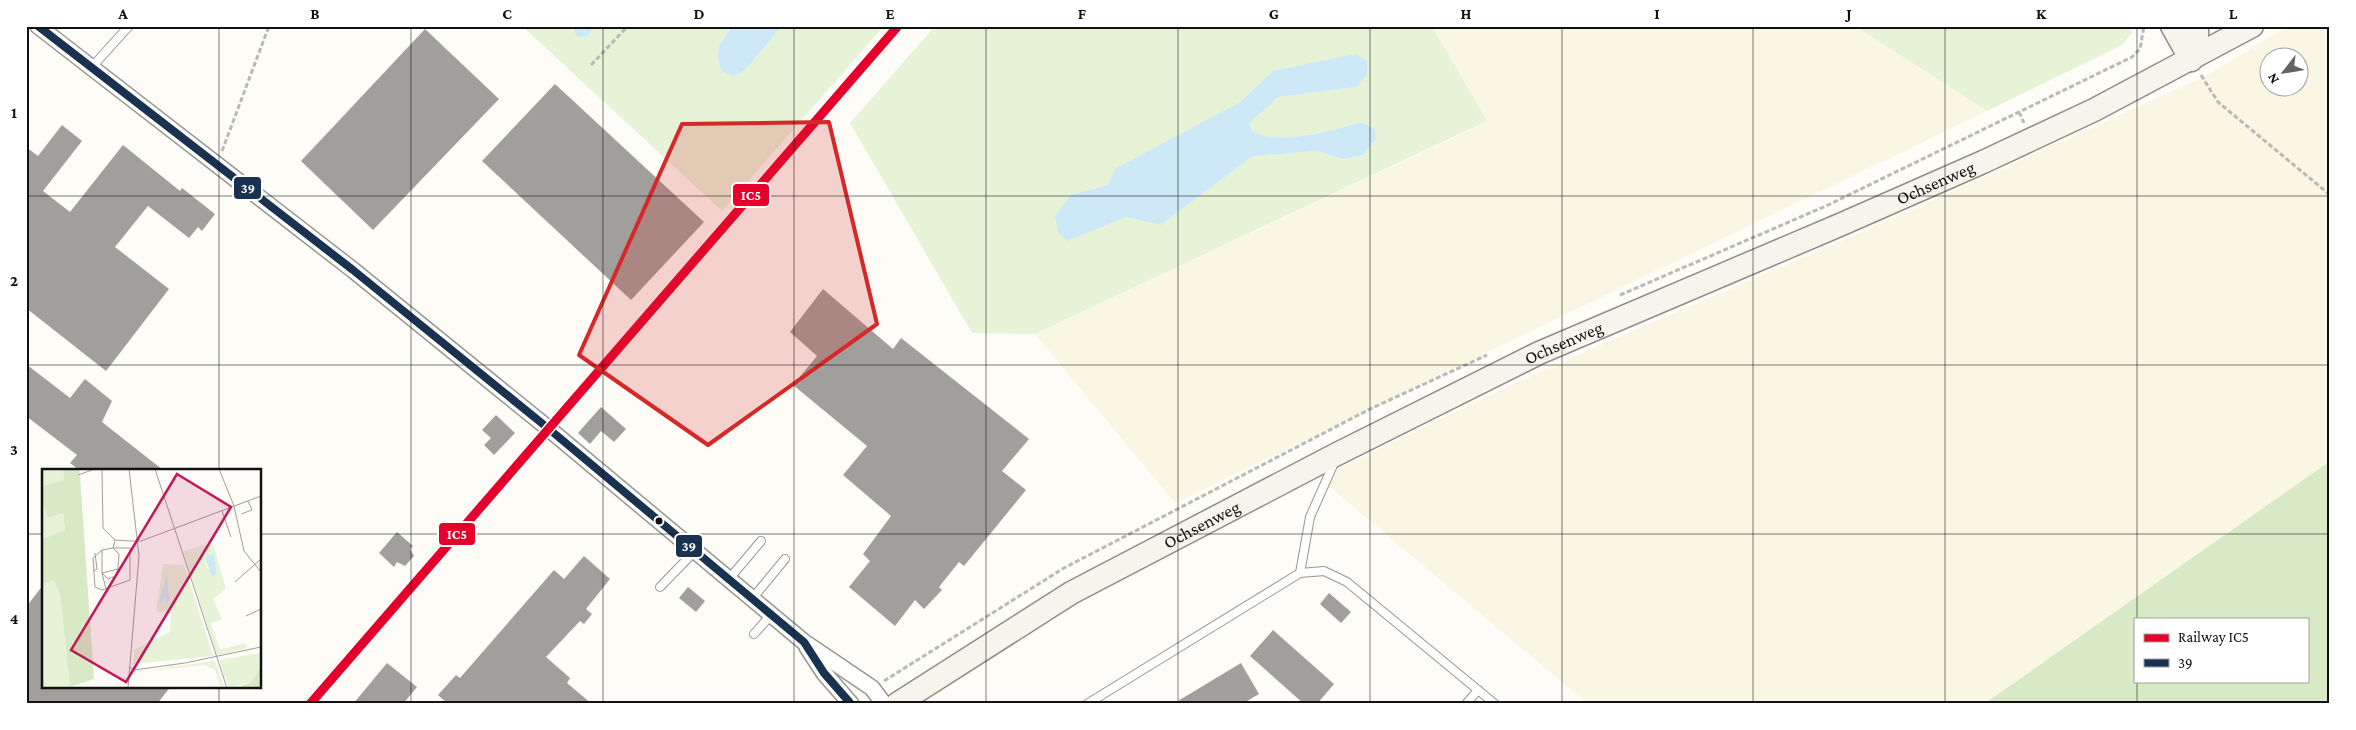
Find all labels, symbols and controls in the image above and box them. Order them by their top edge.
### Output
text: A [117,5,128,22]
text: B [310,5,320,22]
text: C [502,5,512,22]
text: D [693,5,705,22]
text: E [885,5,895,22]
text: F [1078,5,1087,22]
text: G [1269,5,1279,22]
text: H [1461,5,1472,22]
text: I [1654,5,1660,22]
text: J [1844,5,1852,22]
text: K [2036,5,2047,22]
text: L [2229,5,2238,22]
north arrow [2258,48,2308,98]
text: N [2263,70,2282,87]
text: 1 [11,104,17,121]
street label: Ochsenweg [1893,157,1978,209]
line badge: 39 [233,176,262,200]
text: 39 [241,180,255,196]
line badge: IC5 [732,183,770,207]
text: IC5 [741,187,761,203]
text: 2 [10,272,18,289]
street label: Ochsenweg [1521,317,1606,369]
text: 3 [10,441,18,458]
inset map [42,469,261,688]
street label: Ochsenweg [1160,496,1244,553]
unlabelled marker [654,516,664,526]
line badge: IC5 [438,522,476,546]
text: IC5 [447,526,467,542]
line badge: 39 [675,534,703,558]
text: 39 [682,538,696,554]
text: 4 [10,610,19,627]
legend [2134,618,2308,682]
text: Railway IC5 [2178,629,2249,646]
text: 39 [2178,655,2193,671]

